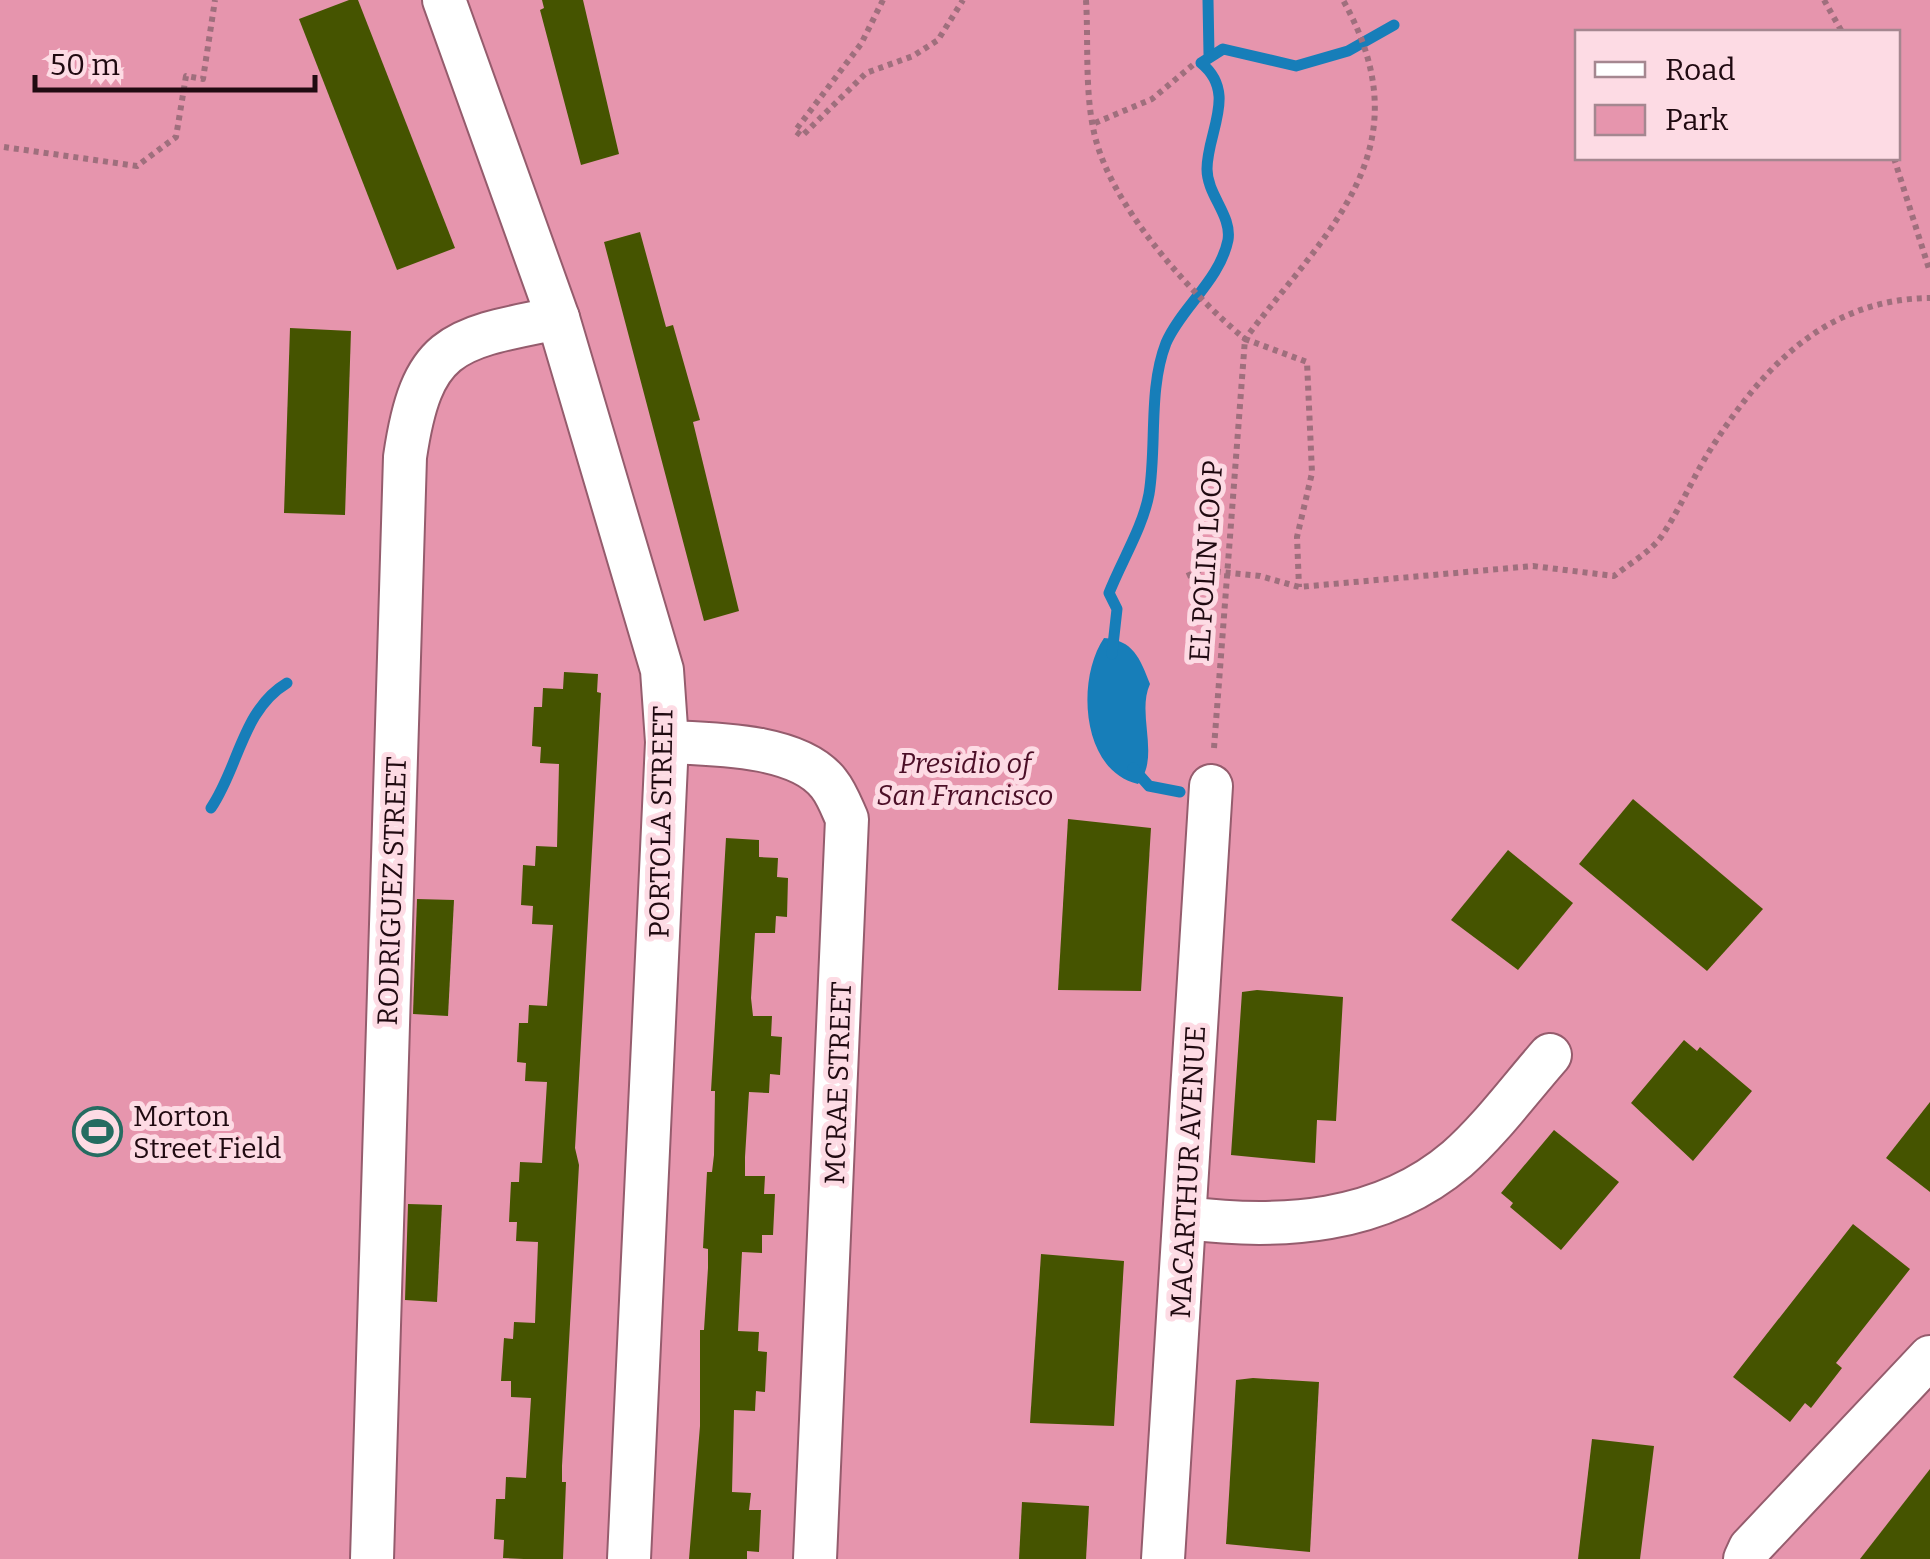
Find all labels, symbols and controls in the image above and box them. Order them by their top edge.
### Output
scale bar [35,30,315,92]
legend [1575,30,1900,160]
text: 50 m [50,47,120,83]
text: Road [1665,52,1736,88]
text: Park [1665,102,1728,138]
street label: EL POLIN LOOP [1183,459,1229,663]
street label: PORTOLA STREET [642,706,680,938]
park label: Presidio of San Francisco [877,747,1053,812]
street label: RODRIGUEZ STREET [371,756,413,1026]
street label: MCRAE STREET [818,981,858,1185]
street label: MACARTHUR AVENUE [1164,1025,1212,1319]
place label: Morton Street Field [133,1100,281,1165]
sports icon: Morton Street Field [72,1106,124,1158]

